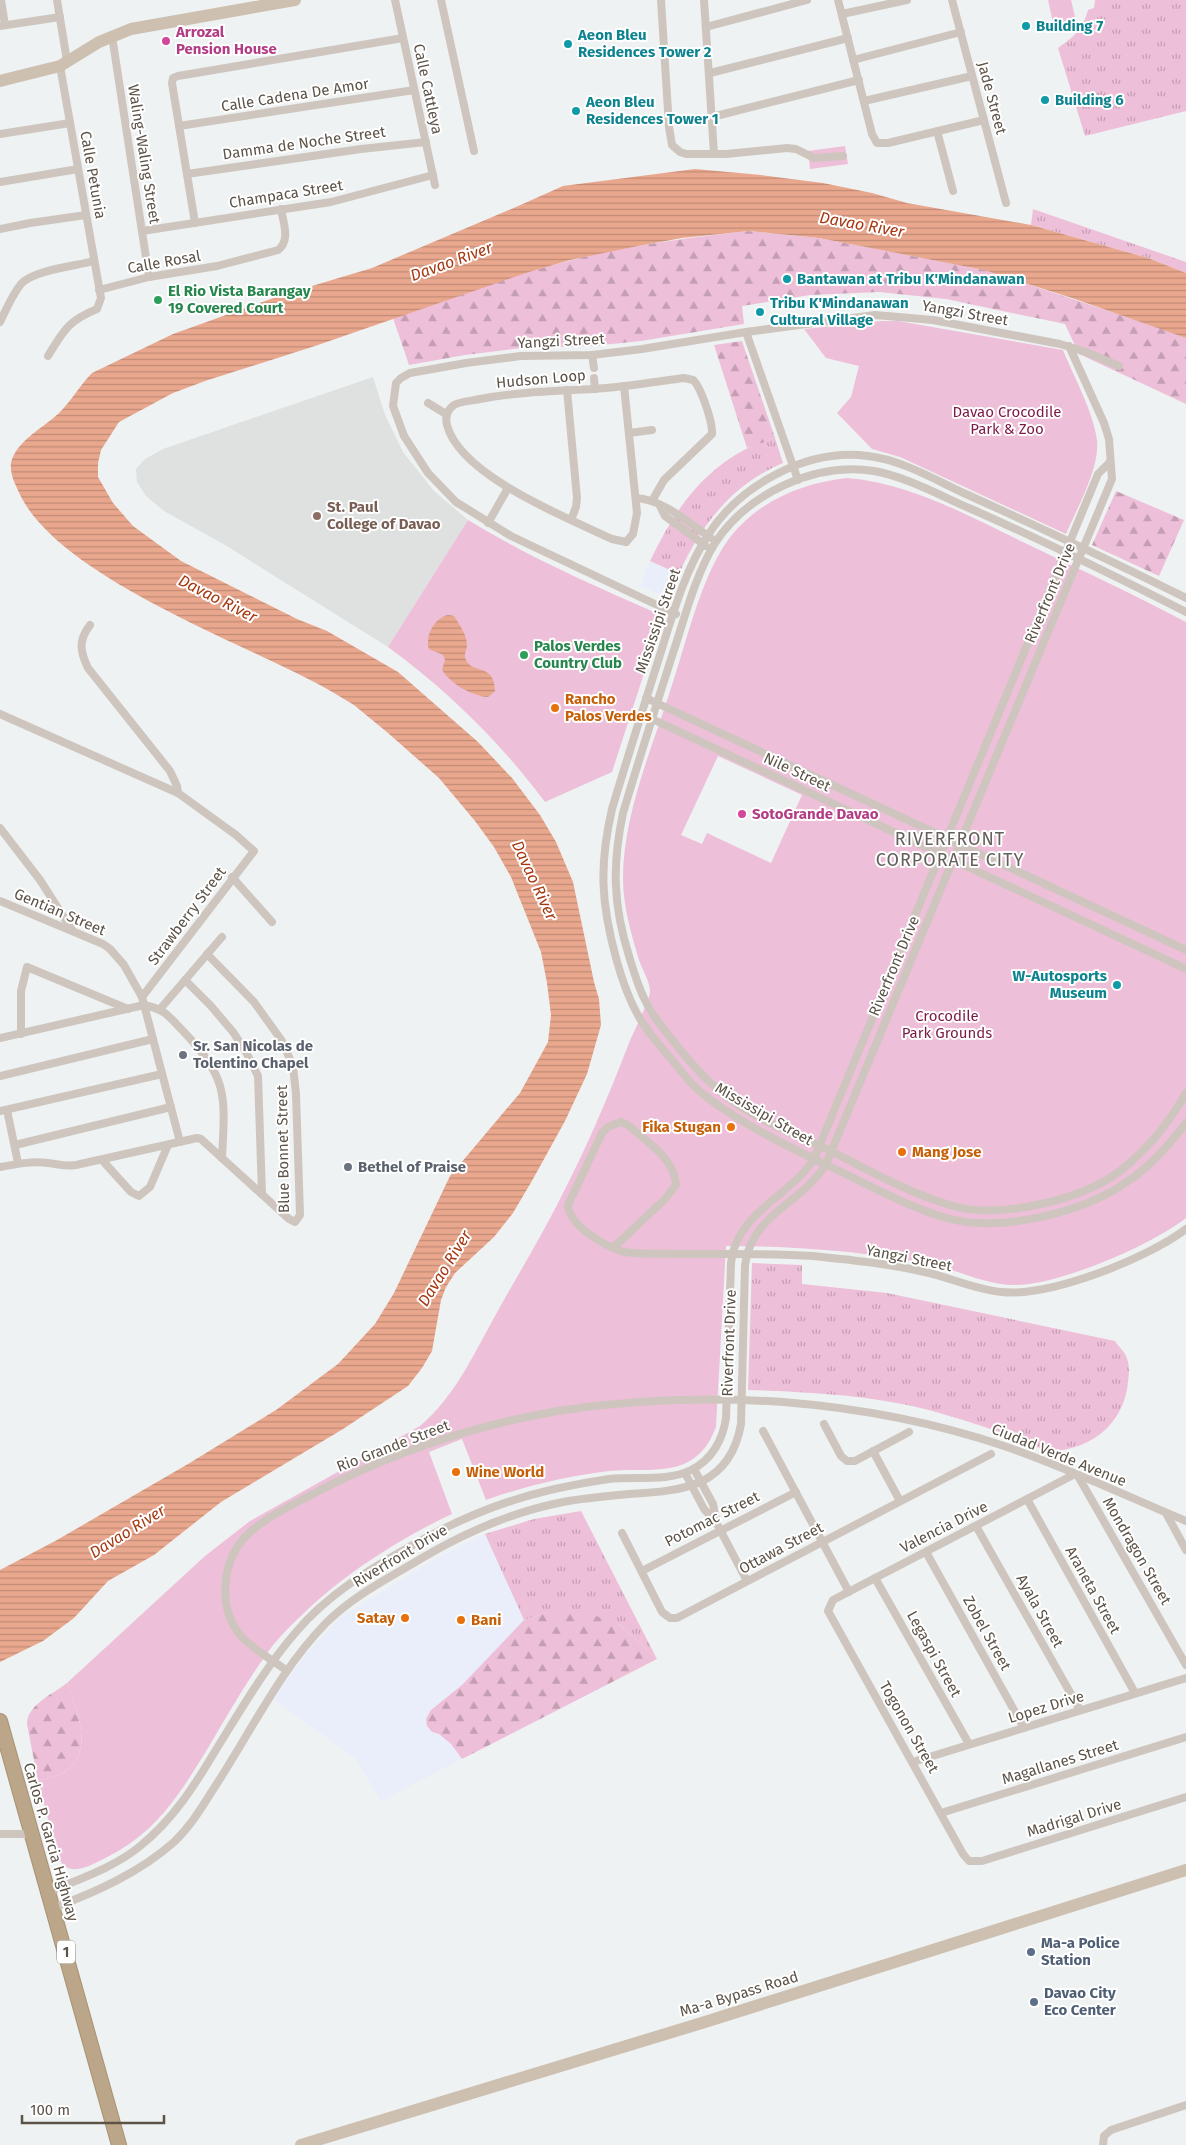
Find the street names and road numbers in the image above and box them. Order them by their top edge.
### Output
street label: Calle Cattleya [410,42,446,136]
street label: Jade Street [974,60,1010,137]
street label: Calle Cadena De Amor [220,74,370,116]
street label: Waling-Waling Street [124,83,164,226]
street label: Damma de Noche Street [221,123,387,163]
street label: Calle Petunia [76,130,110,220]
street label: Champaca Street [228,176,345,212]
street label: Calle Rosal [126,247,203,277]
street label: Yangzi Street [920,297,1010,330]
street label: Yangzi Street [517,330,606,352]
street label: Hudson Loop [495,366,587,392]
street label: Riverfront Drive [1021,540,1079,646]
street label: Mississipi Street [632,566,685,676]
street label: Nile Street [761,749,834,796]
street label: Strawberry Street [144,863,230,969]
street label: Gentian Street [12,885,109,940]
street label: Riverfront Drive [865,913,923,1019]
street label: Mississipi Street [712,1079,817,1150]
street label: Blue Bonnet Street [273,1084,293,1213]
street label: Yangzi Street [864,1241,954,1275]
street label: Riverfront Drive [718,1289,740,1397]
street label: Rio Grande Street [334,1416,453,1476]
street label: Ciudad Verde Avenue [989,1420,1129,1490]
street label: Potomac Street [662,1487,763,1551]
street label: Mondragon Street [1099,1494,1175,1609]
street label: Valencia Drive [897,1497,991,1557]
street label: Ottawa Street [736,1518,827,1578]
street label: Riverfront Drive [349,1521,451,1591]
street label: Araneta Street [1062,1543,1125,1637]
street label: Ayala Street [1013,1571,1068,1651]
street label: Zobel Street [959,1593,1015,1674]
street label: Legaspi Street [903,1608,965,1701]
street label: Togonon Street [875,1678,943,1777]
street label: Lopez Drive [1006,1687,1086,1727]
street label: Magallanes Street [1000,1736,1121,1788]
street label: Carlos P. Garcia Highway [20,1761,82,1924]
street label: Madrigal Drive [1025,1795,1123,1841]
road number: 1 [57,1940,75,1964]
street label: Ma-a Bypass Road [677,1967,801,2021]

